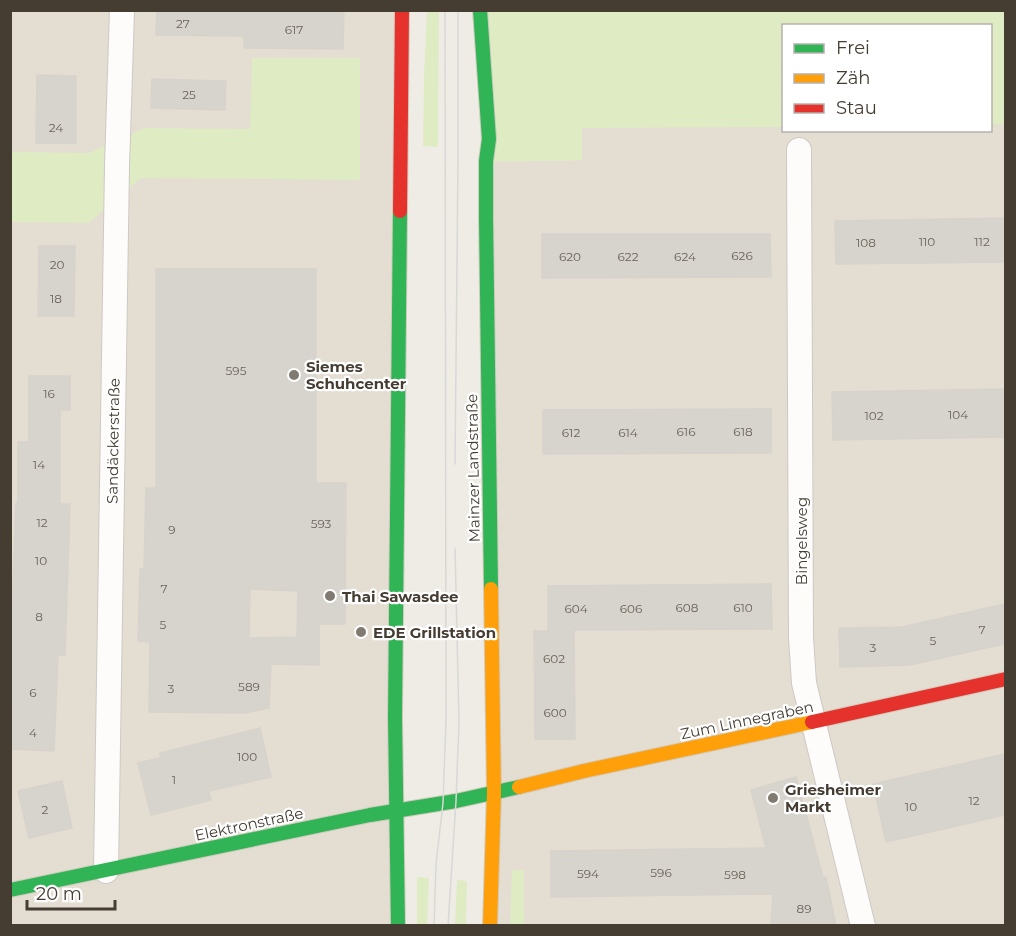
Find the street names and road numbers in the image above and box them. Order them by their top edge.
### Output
street label: Sandäckerstraße [102,378,124,504]
street label: Mainzer Landstraße [462,394,484,542]
street label: Bingelsweg [792,497,811,585]
street label: Zum Linnegraben [679,697,815,743]
street label: Elektronstraße [193,803,305,845]

